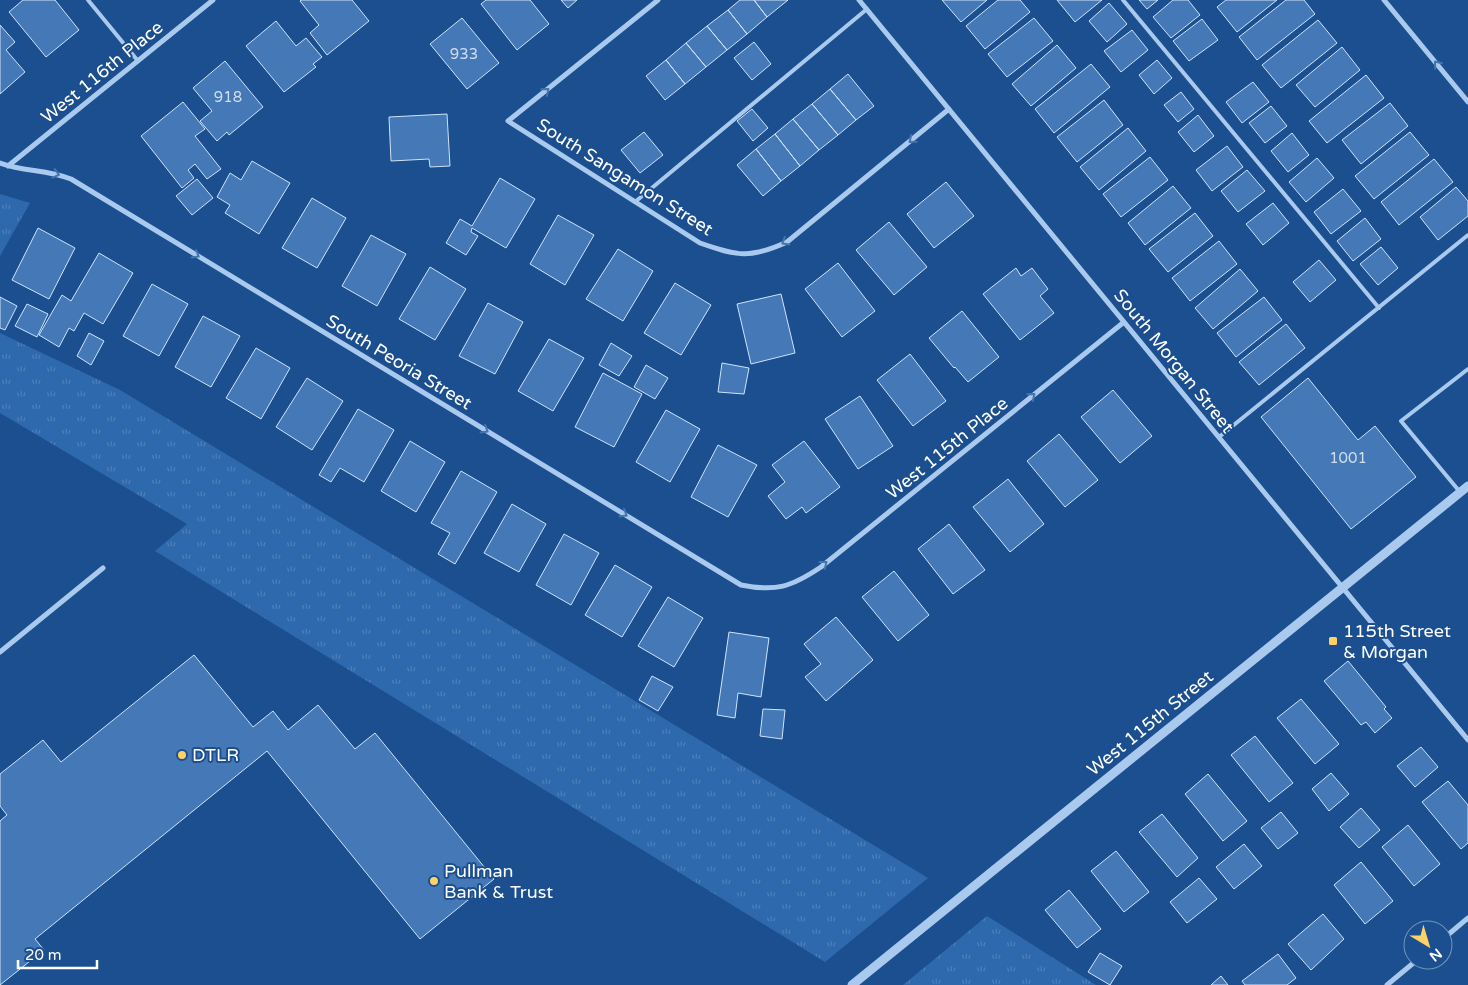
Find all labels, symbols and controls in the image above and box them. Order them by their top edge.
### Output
street label: West 116th Place [37,16,167,128]
house number: 933 [450,45,478,63]
one-way arrow [1434,61,1443,70]
house number: 918 [214,88,242,106]
one-way arrow [540,88,549,96]
street label: South Sangamon Street [533,114,717,240]
one-way arrow [908,135,917,144]
one-way arrow [52,168,60,179]
one-way arrow [782,235,791,245]
one-way arrow [191,248,200,258]
street label: South Morgan Street [1109,285,1239,437]
street label: South Peoria Street [322,310,476,414]
street label: West 115th Place [882,392,1012,504]
one-way arrow [1027,393,1036,402]
one-way arrow [480,423,489,433]
house number: 1001 [1329,449,1367,467]
one-way arrow [619,507,628,517]
one-way arrow [818,561,828,570]
place label: 115th Street & Morgan [1343,620,1451,663]
marker: 115th Street & Morgan [1327,635,1339,647]
street label: West 115th Street [1083,665,1217,781]
place label: DTLR [192,744,239,766]
marker: DTLR [176,749,188,761]
place label: Pullman Bank & Trust [444,860,553,903]
marker: Pullman Bank & Trust [428,875,440,887]
north arrow [1403,920,1453,970]
scale bar [18,938,96,970]
text: N [1426,945,1445,965]
text: 20 m [25,946,62,964]

